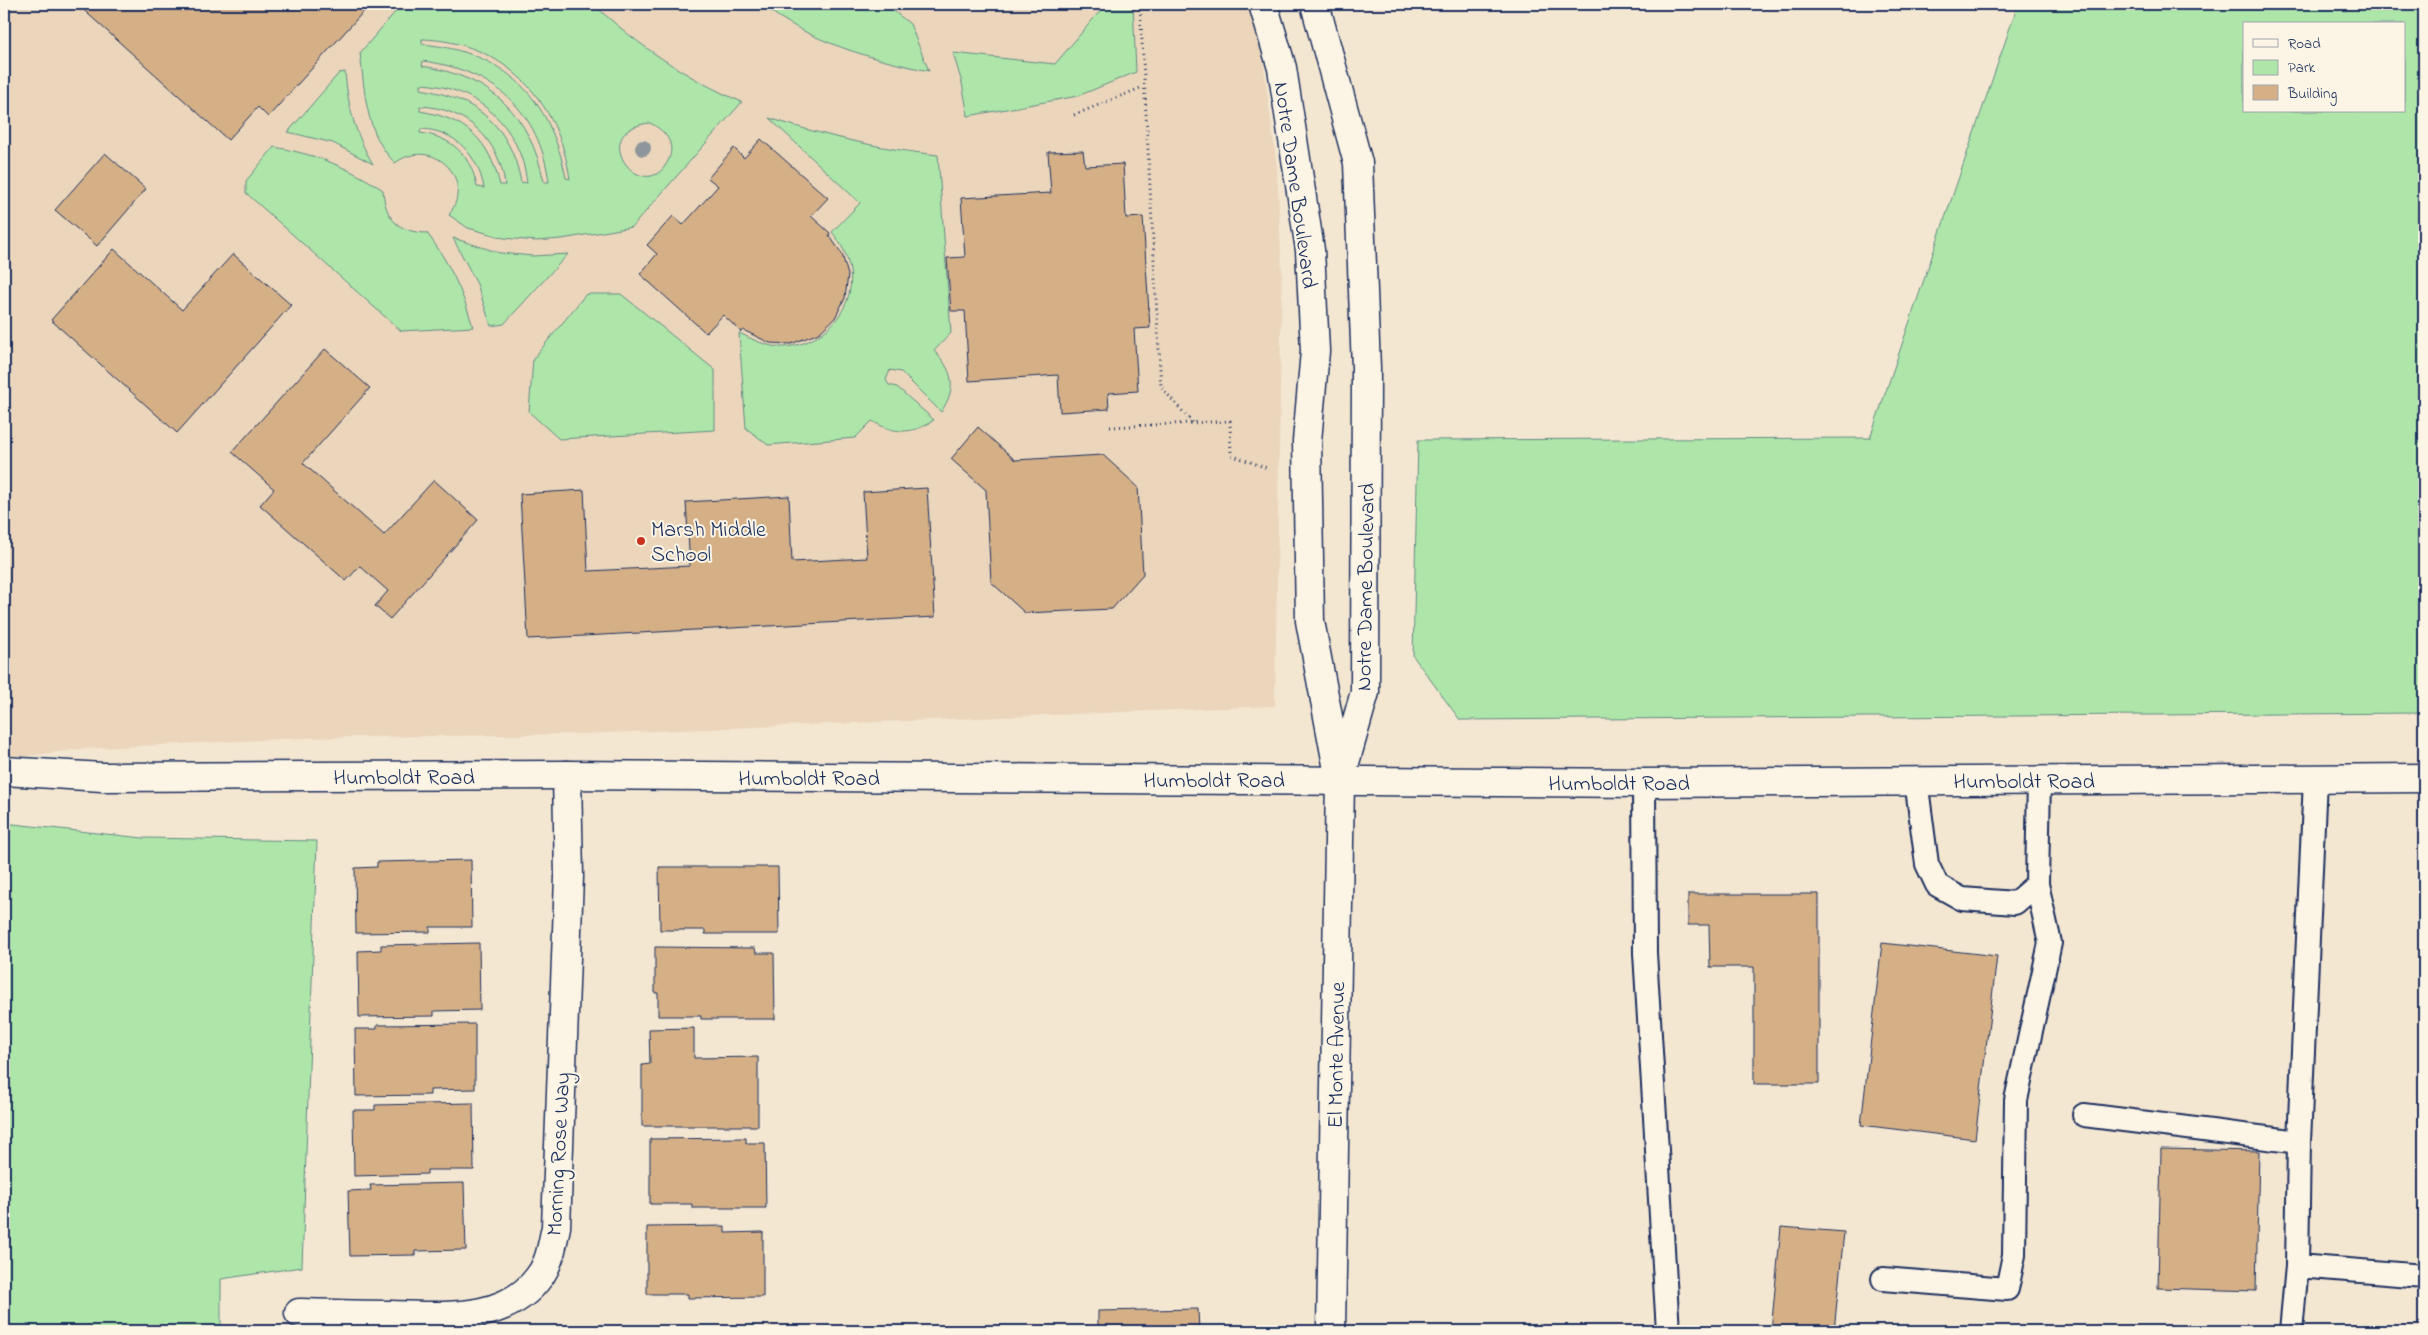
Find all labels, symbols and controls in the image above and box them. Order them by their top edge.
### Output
legend [2243,22,2406,112]
text: Road [2288,33,2321,55]
text: Park [2288,57,2316,79]
street label: Notre Dame Boulevard [1264,80,1324,291]
text: Building [2287,83,2337,106]
street label: Notre Dame Boulevard [1349,483,1385,691]
place label: Marsh Middle School [651,515,766,572]
marker: Marsh Middle School [635,535,647,547]
street label: Humboldt Road [333,763,475,795]
street label: Humboldt Road [738,764,880,796]
street label: Humboldt Road [1143,766,1285,798]
street label: Humboldt Road [1953,767,2095,799]
street label: Humboldt Road [1548,769,1690,801]
street label: El Monte Avenue [1321,981,1355,1129]
street label: Morning Rose Way [540,1071,581,1237]

